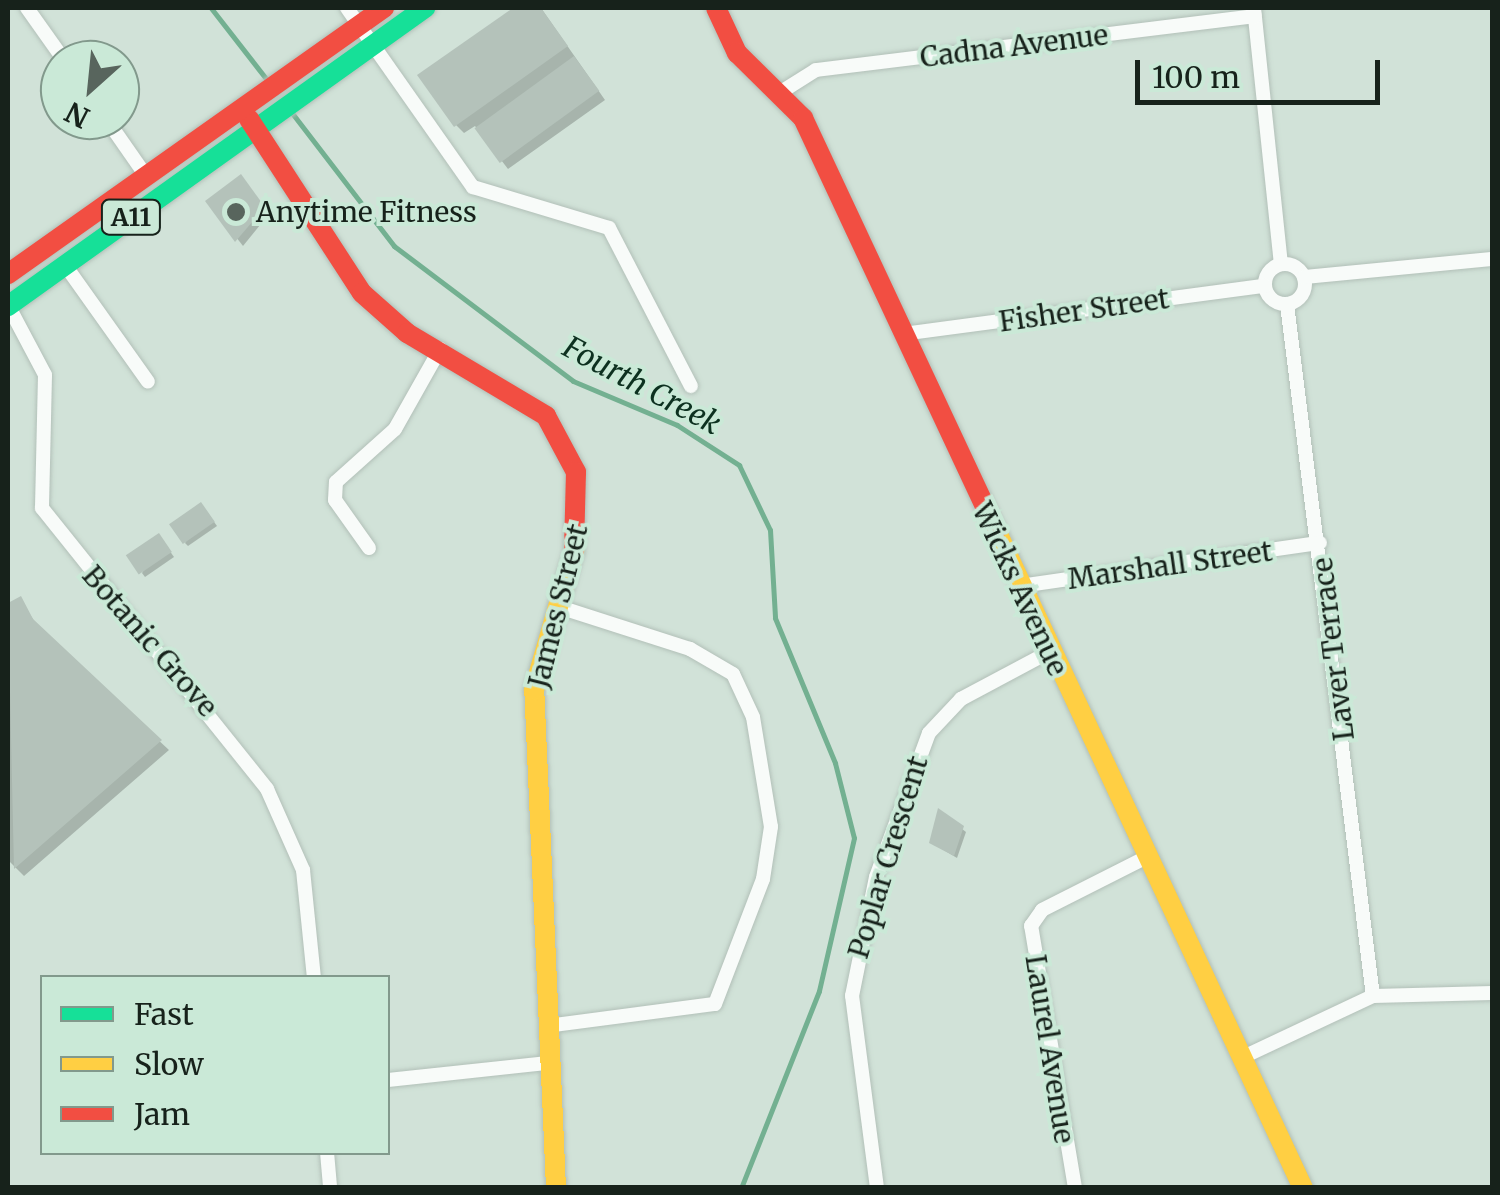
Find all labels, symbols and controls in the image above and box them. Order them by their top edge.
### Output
street label: Cadna Avenue [918,18,1110,74]
north arrow [40,40,140,140]
scale bar [1140,40,1385,102]
text: 100 m [1152,58,1240,96]
text: N [59,94,95,136]
place label: Anytime Fitness [256,195,477,229]
road number: A11 [98,197,164,237]
marker: Anytime Fitness [225,201,247,223]
street label: Fisher Street [997,281,1171,339]
water label: Fourth Creek [557,328,727,442]
street label: Wicks Avenue [965,497,1075,681]
street label: James Street [521,521,595,691]
street label: Marshall Street [1066,534,1274,596]
street label: Laver Terrace [1305,556,1361,742]
street label: Botanic Grove [76,559,224,723]
street label: Poplar Crescent [841,752,935,962]
street label: Laurel Avenue [1019,952,1081,1146]
legend [40,975,390,1155]
text: Fast [134,995,194,1033]
text: Slow [134,1045,204,1083]
text: Jam [134,1095,190,1133]

